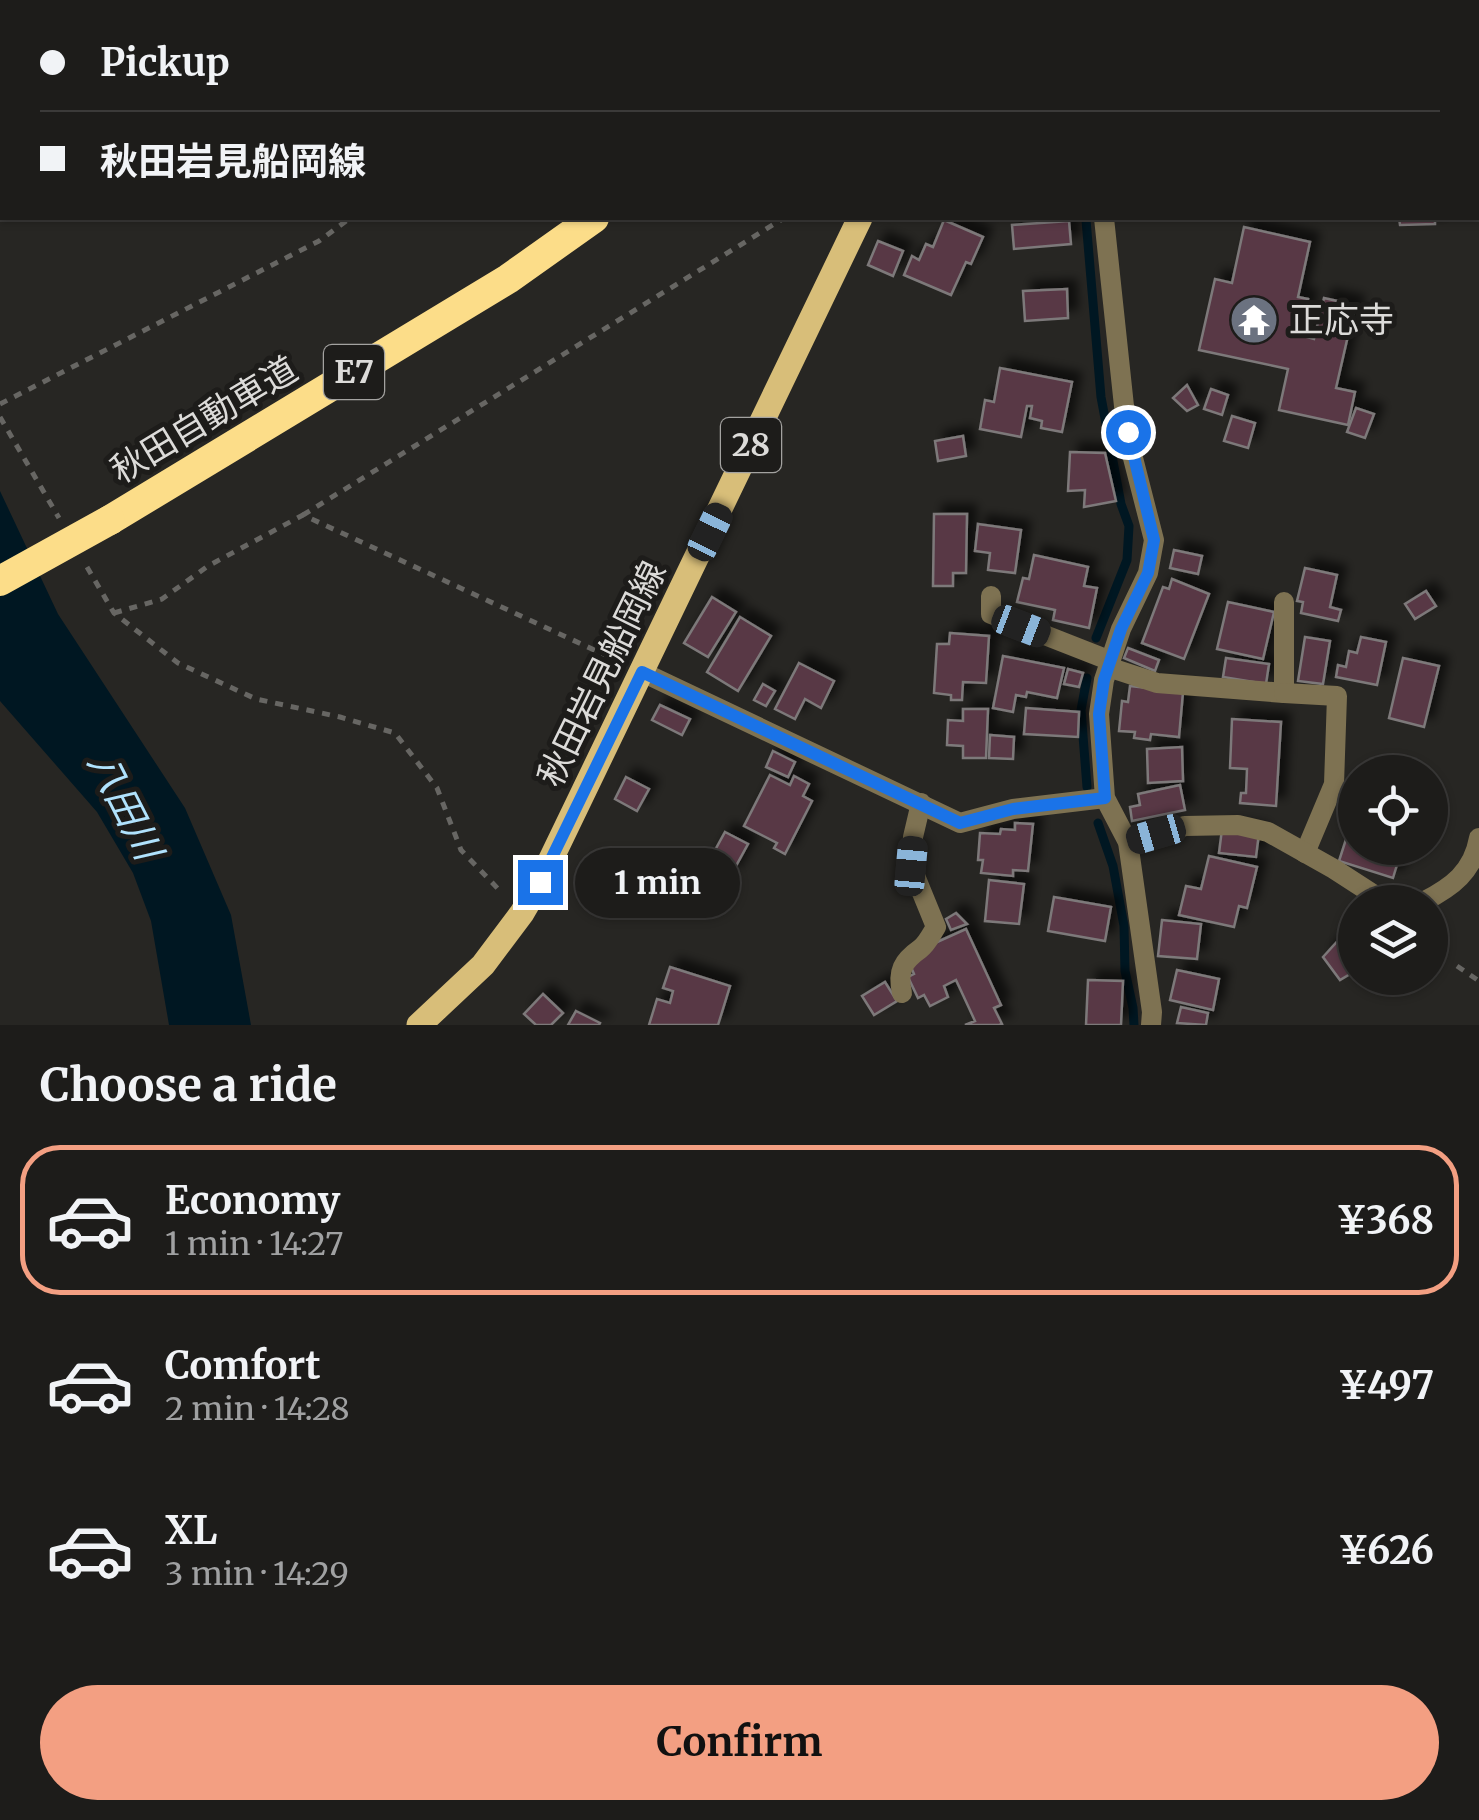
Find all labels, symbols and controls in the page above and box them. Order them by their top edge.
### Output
text: Pickup [100,39,230,86]
text: 秋田岩見船岡線 [100,138,366,185]
temple icon: 正応寺 [1228,294,1280,346]
place label: 正応寺 [1289,298,1394,342]
road number: E7 [324,345,384,399]
street label: 秋田自動車道 [103,347,305,493]
route start [1106,410,1151,455]
road number: 28 [721,418,781,472]
car [683,498,737,566]
street label: 秋田岩見船岡線 [529,554,675,794]
car [988,601,1054,651]
water label: 八田川 [79,744,174,871]
map controls [1338,755,1448,995]
button: locate [1338,755,1448,865]
car [1123,811,1189,857]
car [893,835,929,897]
callout: 1 min [575,847,740,917]
route end [518,860,563,905]
text: 1 min [614,863,701,903]
button: layers [1338,885,1448,995]
text: Choose a ride [40,1057,337,1113]
icon: car [45,1175,135,1265]
text: Economy [165,1177,340,1224]
text: ¥368 [1337,1197,1434,1244]
text: 1 min · 14:27 [165,1224,344,1264]
icon: car [45,1340,135,1430]
text: Comfort [165,1342,321,1389]
text: ¥497 [1338,1362,1434,1409]
text: 2 min · 14:28 [165,1389,350,1429]
icon: car [45,1505,135,1595]
text: XL [165,1507,217,1554]
text: ¥626 [1338,1527,1434,1574]
text: 3 min · 14:29 [165,1554,349,1594]
button: Confirm [40,1685,1439,1800]

